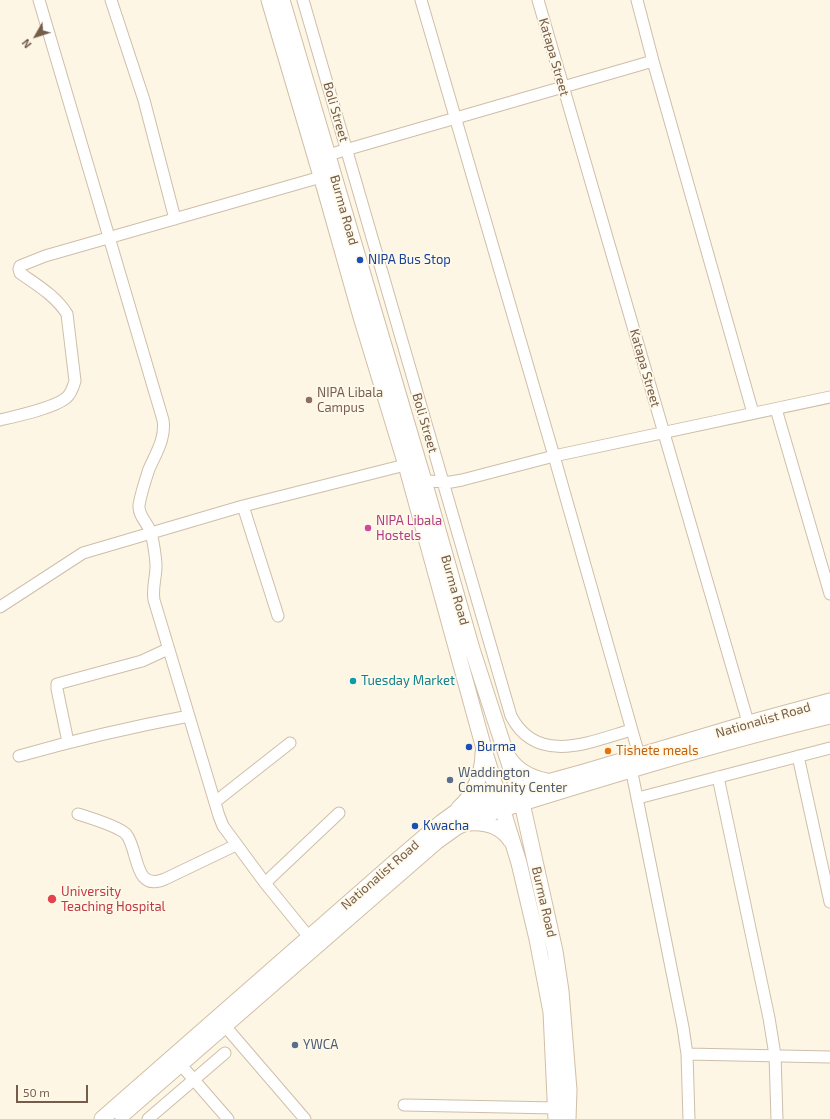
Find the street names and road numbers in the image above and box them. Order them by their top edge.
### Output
street label: Katapa Street [535,16,573,98]
street label: Boli Street [320,80,352,144]
street label: Burma Road [327,173,361,247]
street label: Katapa Street [626,327,664,409]
street label: Boli Street [409,391,441,455]
street label: Burma Road [438,553,472,627]
street label: Nationalist Road [714,699,812,741]
street label: Nationalist Road [338,837,422,913]
street label: Burma Road [528,865,560,939]

